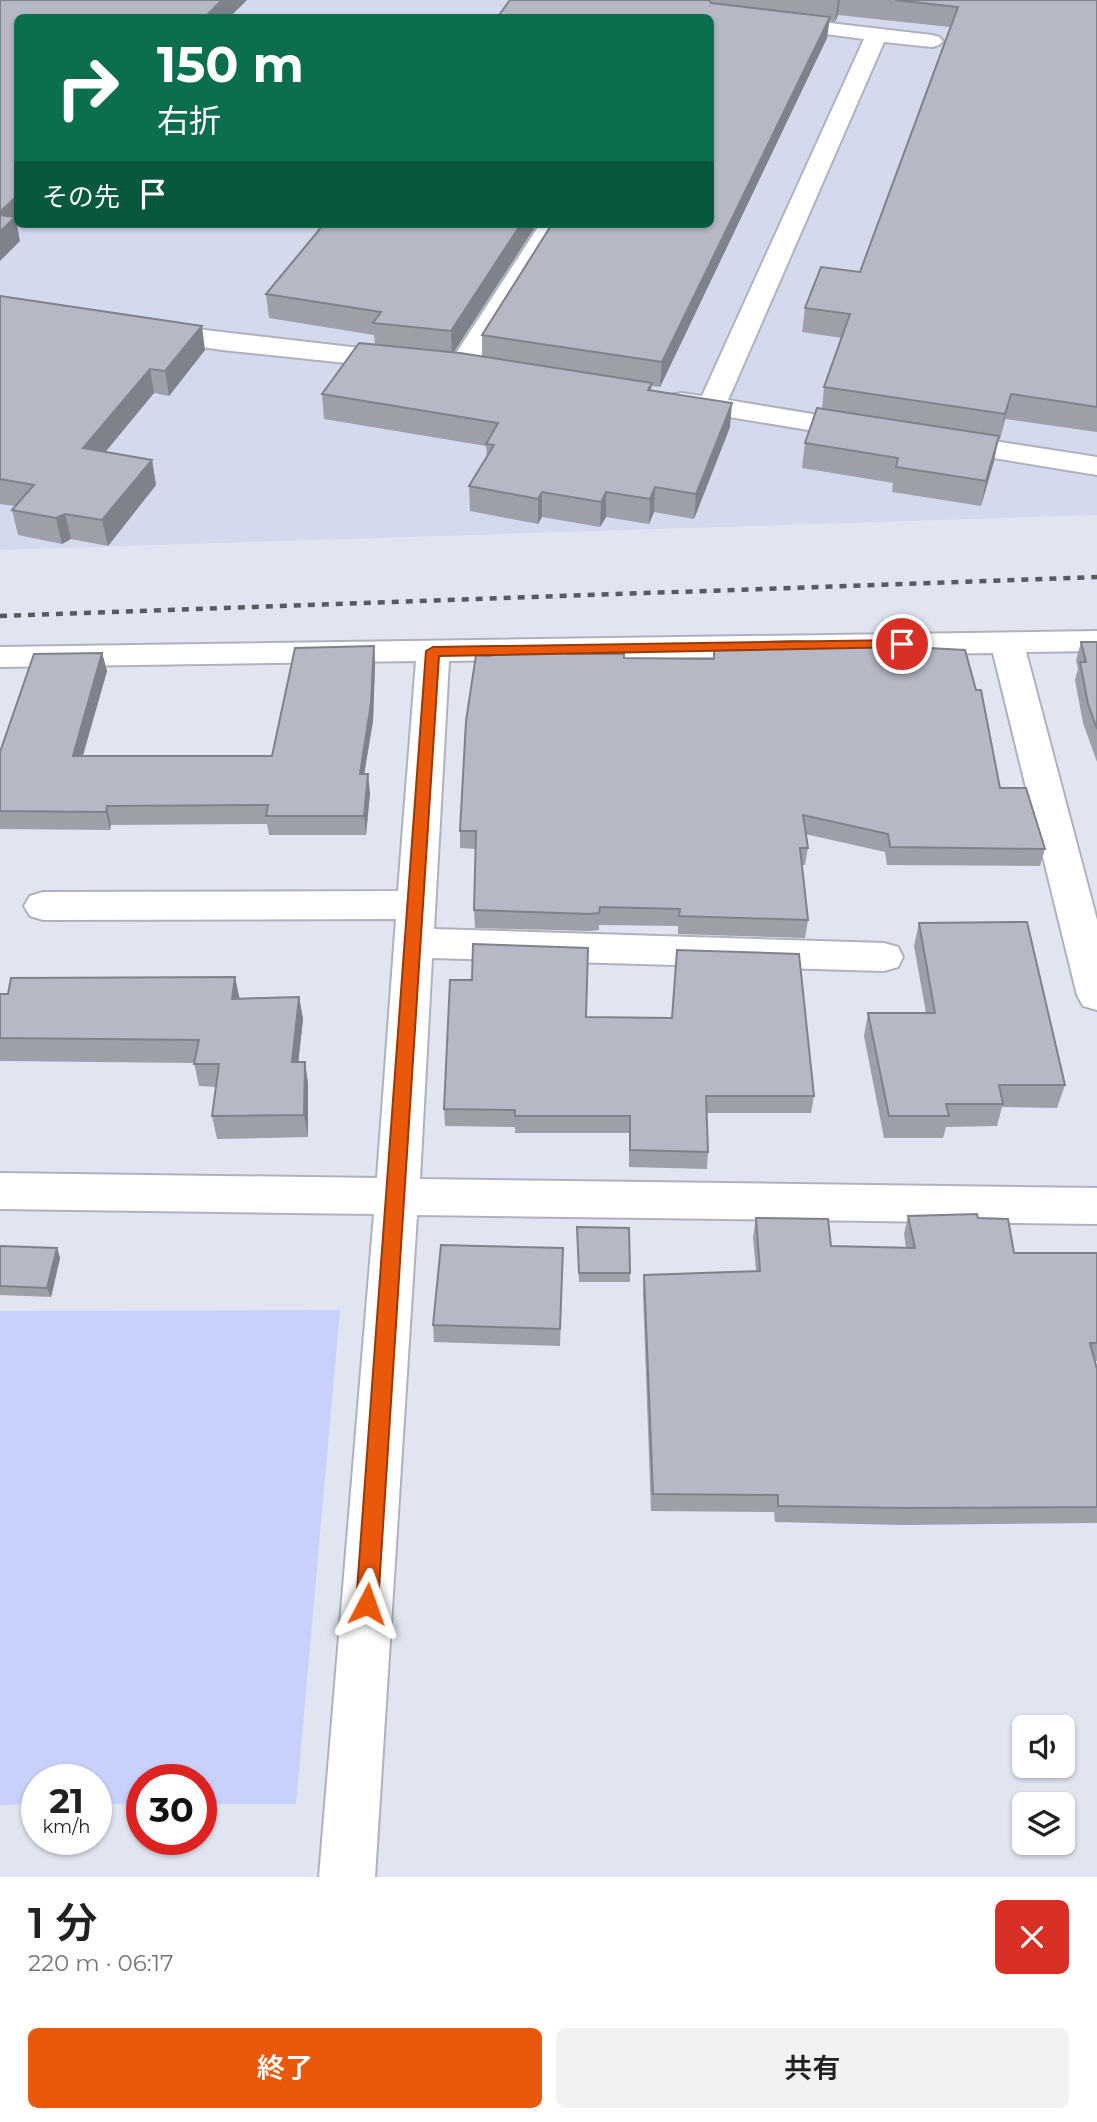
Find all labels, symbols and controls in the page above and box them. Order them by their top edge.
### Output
text: 150 m [157,35,304,94]
icon: right [42,42,133,133]
text: 右折 [157,101,221,140]
icon: arrive [134,175,172,213]
text: その先 [42,181,120,213]
pin [872,614,932,674]
icon: arrive [883,625,921,663]
position arrow [330,1567,404,1641]
map controls [1012,1715,1075,1855]
button: sound [1012,1715,1075,1778]
speed limit sign: 30 [126,1764,217,1855]
text: 21 [49,1779,84,1822]
button: layers [1012,1792,1075,1855]
text: km/h [42,1816,91,1838]
text: 1 分 [28,1897,98,1949]
button: close [995,1900,1069,1974]
text: 220 m · 06:17 [28,1949,174,1977]
button: 終了 [28,2028,542,2108]
button: 共有 [556,2028,1069,2108]

